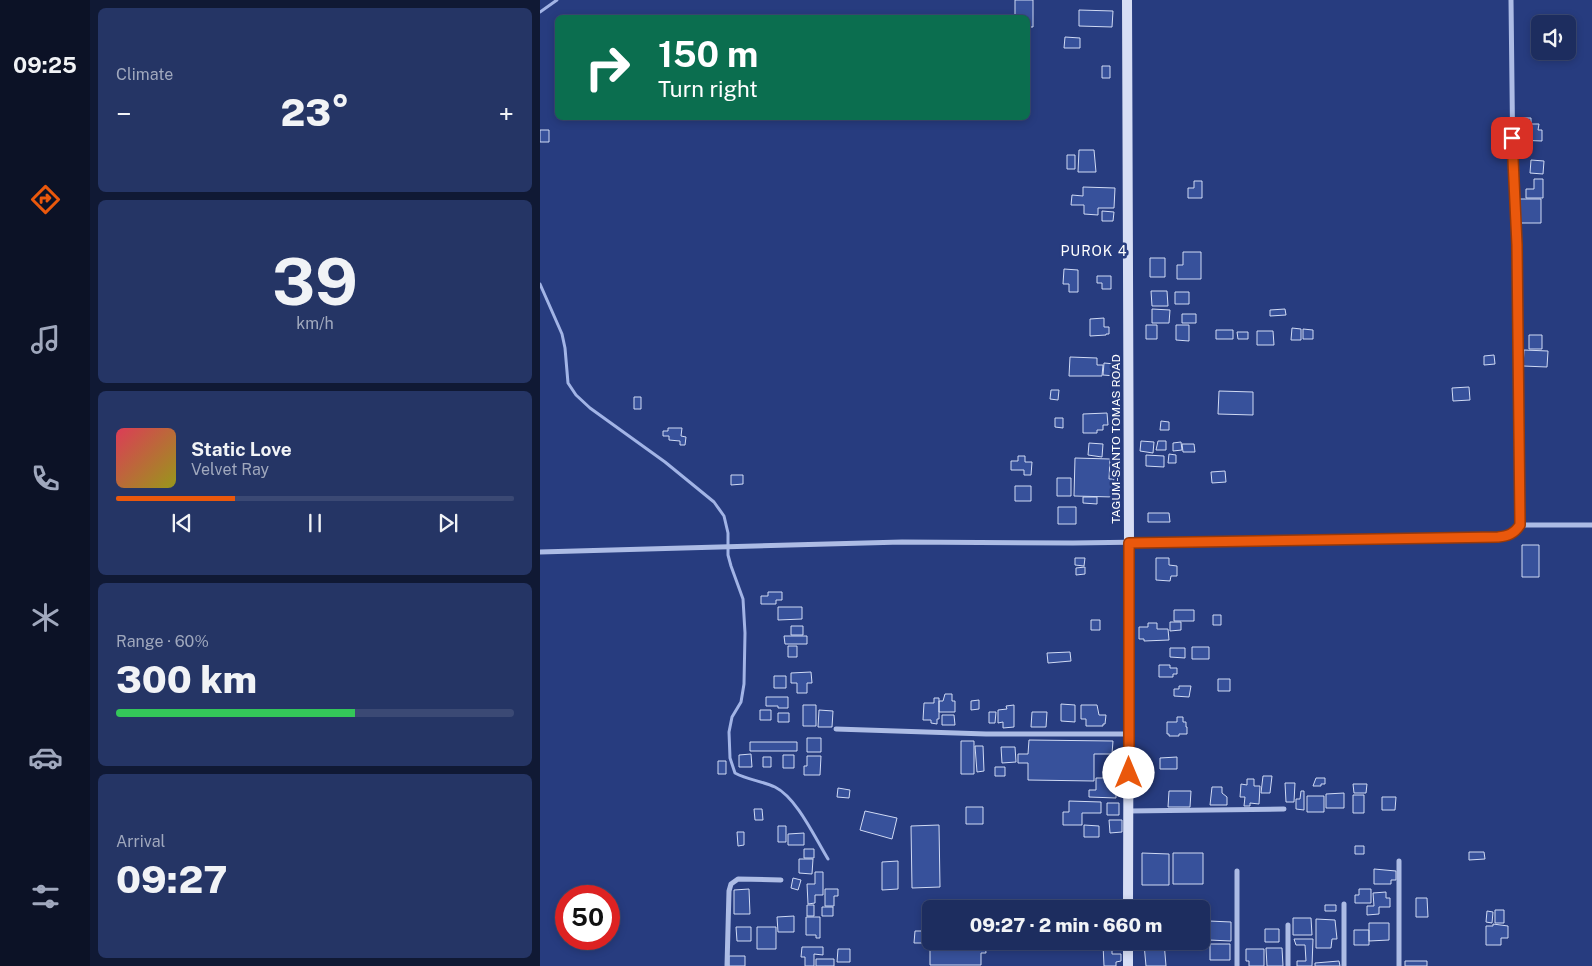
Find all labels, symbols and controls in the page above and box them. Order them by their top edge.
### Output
map controls [1531,15,1576,60]
button: sound [1531,15,1576,60]
text: 150 m [658,34,758,75]
icon: right [575,35,640,100]
text: 09:25 [13,52,77,78]
text: Climate [116,65,173,84]
text: Turn right [658,76,758,102]
text: 23° [281,90,349,135]
text: − [116,97,132,130]
text: + [498,97,514,130]
pin [1491,117,1533,159]
icon: arrive [1498,124,1526,152]
icon: directions [28,182,63,217]
text: 39 [272,243,358,320]
district label: PUROK 4 [1060,243,1128,259]
text: km/h [296,314,334,333]
icon: music [28,322,63,357]
street label: TAGUM-SANTO TOMAS ROAD [1109,354,1123,524]
text: Static Love [191,438,292,460]
text: Velvet Ray [191,460,269,479]
icon: phone [28,461,63,496]
icon: previous [168,509,196,537]
icon: pause [301,509,329,537]
icon: next [434,509,462,537]
icon: climate [28,600,63,635]
text: Range · 60% [116,632,209,651]
text: 300 km [116,657,257,702]
icon: car [28,740,63,775]
position arrow [1102,746,1154,798]
text: Arrival [116,832,165,851]
text: 09:27 [116,857,227,902]
icon: filters [28,879,63,914]
speed limit sign: 50 [555,885,620,950]
text: 09:27 · 2 min · 660 m [970,914,1162,936]

